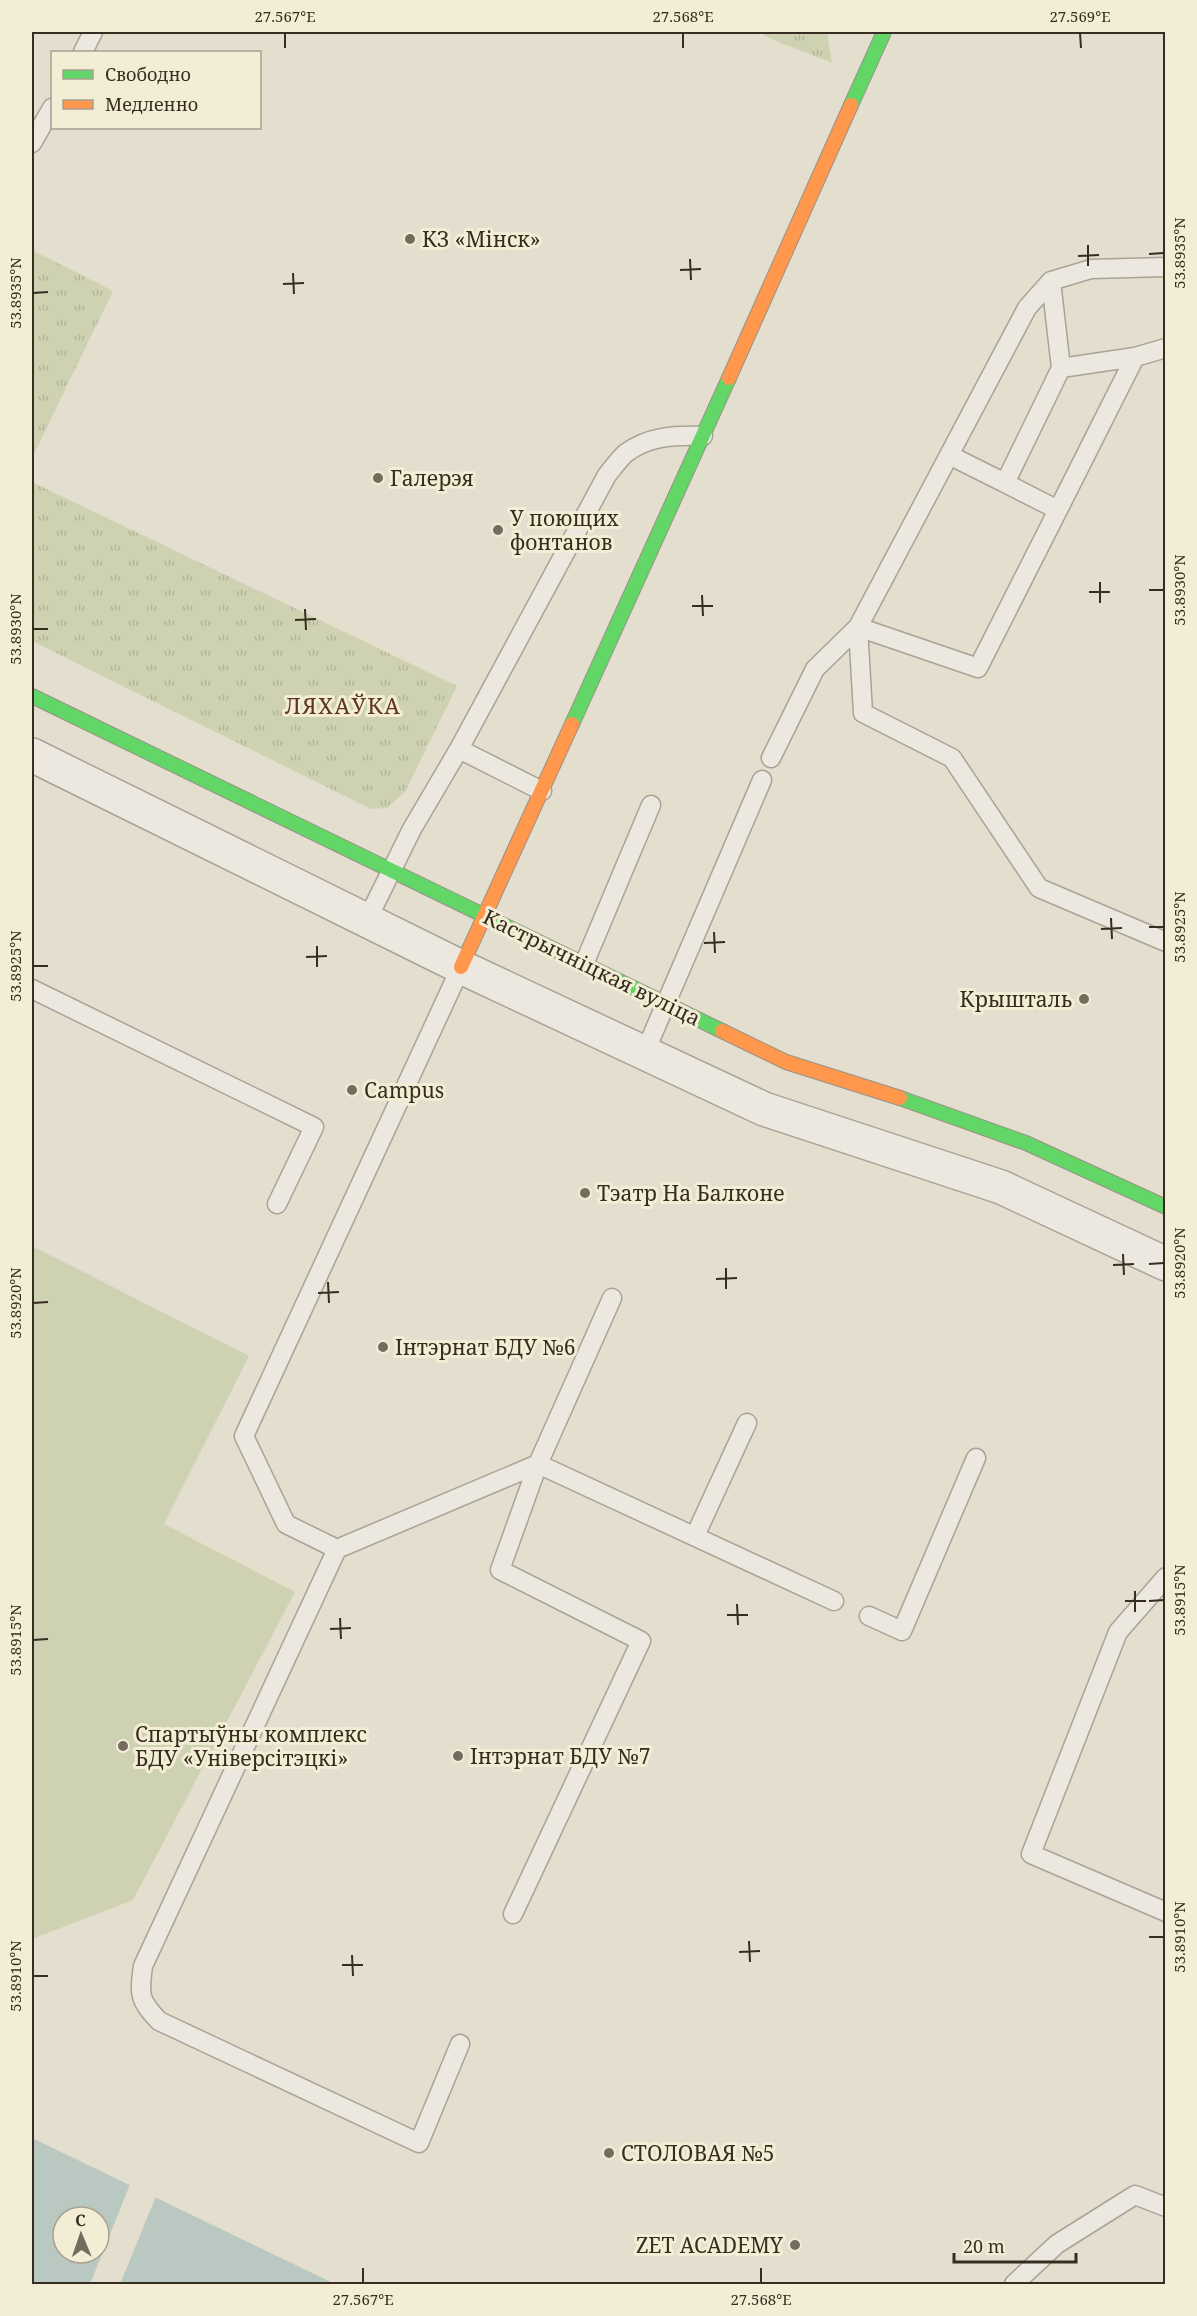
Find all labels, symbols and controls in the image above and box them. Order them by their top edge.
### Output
text: 27.567°E [254,6,316,26]
text: 27.568°E [652,6,714,26]
text: 27.569°E [1049,6,1111,26]
legend [51,51,261,129]
text: Свободно [105,62,191,86]
text: Медленно [105,92,198,116]
text: 53.8935°N [1169,217,1189,289]
place label: КЗ «Мінск» [422,225,540,253]
marker: КЗ «Мінск» [403,232,417,246]
text: 53.8935°N [5,257,25,329]
place label: Галерэя [390,464,474,492]
marker: Галерэя [371,471,385,485]
place label: У поющих фонтанов [510,504,619,556]
marker: У поющих фонтанов [491,523,505,537]
text: 53.8930°N [1169,554,1189,626]
text: 53.8930°N [5,593,25,665]
district label: ЛЯХАЎКА [285,690,401,720]
text: 53.8925°N [1169,891,1189,963]
street label: Кастрычніцкая вуліца [479,902,705,1032]
text: 53.8925°N [5,930,25,1002]
place label: Крышталь [960,985,1072,1013]
marker: Крышталь [1077,992,1091,1006]
place label: Campus [364,1076,444,1104]
marker: Campus [345,1083,359,1097]
place label: Тэатр На Балконе [597,1179,785,1207]
marker: Тэатр На Балконе [578,1186,592,1200]
text: 53.8920°N [1169,1227,1189,1299]
text: 53.8920°N [5,1267,25,1339]
place label: Інтэрнат БДУ №6 [395,1333,576,1361]
marker: Інтэрнат БДУ №6 [376,1340,390,1354]
text: 53.8915°N [1169,1564,1189,1636]
text: 53.8915°N [5,1604,25,1676]
place label: Спартыўны комплекс БДУ «Універсітэцкі» [135,1720,367,1772]
marker: Спартыўны комплекс БДУ «Універсітэцкі» [116,1739,130,1753]
place label: Інтэрнат БДУ №7 [470,1742,651,1770]
marker: Інтэрнат БДУ №7 [451,1749,465,1763]
text: 53.8910°N [1169,1901,1189,1973]
text: 53.8910°N [5,1940,25,2012]
place label: СТОЛОВАЯ №5 [621,2139,775,2167]
marker: СТОЛОВАЯ №5 [602,2146,616,2160]
north arrow [51,2205,111,2265]
text: С [75,2209,86,2231]
scale bar [954,2226,1076,2264]
place label: ZET ACADEMY [636,2231,784,2259]
text: 20 m [963,2234,1005,2258]
marker: ZET ACADEMY [788,2238,802,2252]
text: 27.567°E [332,2289,394,2309]
text: 27.568°E [730,2289,792,2309]

